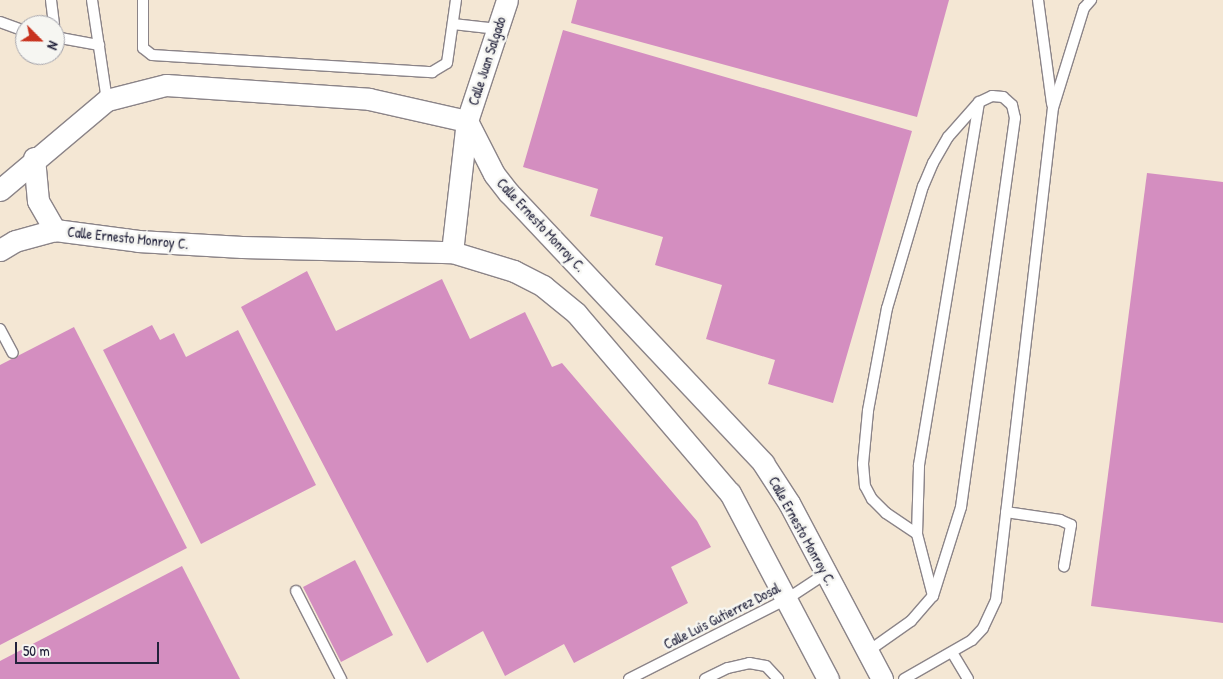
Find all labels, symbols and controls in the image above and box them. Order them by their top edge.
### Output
north arrow [15,15,65,65]
street label: Calle Juan Salgado [465,15,509,107]
text: N [43,39,64,53]
street label: Calle Ernesto Monroy C. [493,175,589,275]
street label: Calle Ernesto Monroy C. [67,223,189,253]
street label: Calle Ernesto Monroy C. [765,474,839,588]
street label: Calle Luis Gutierrez Dosal [661,579,783,653]
scale bar [18,632,161,664]
text: 50 m [23,640,50,661]

